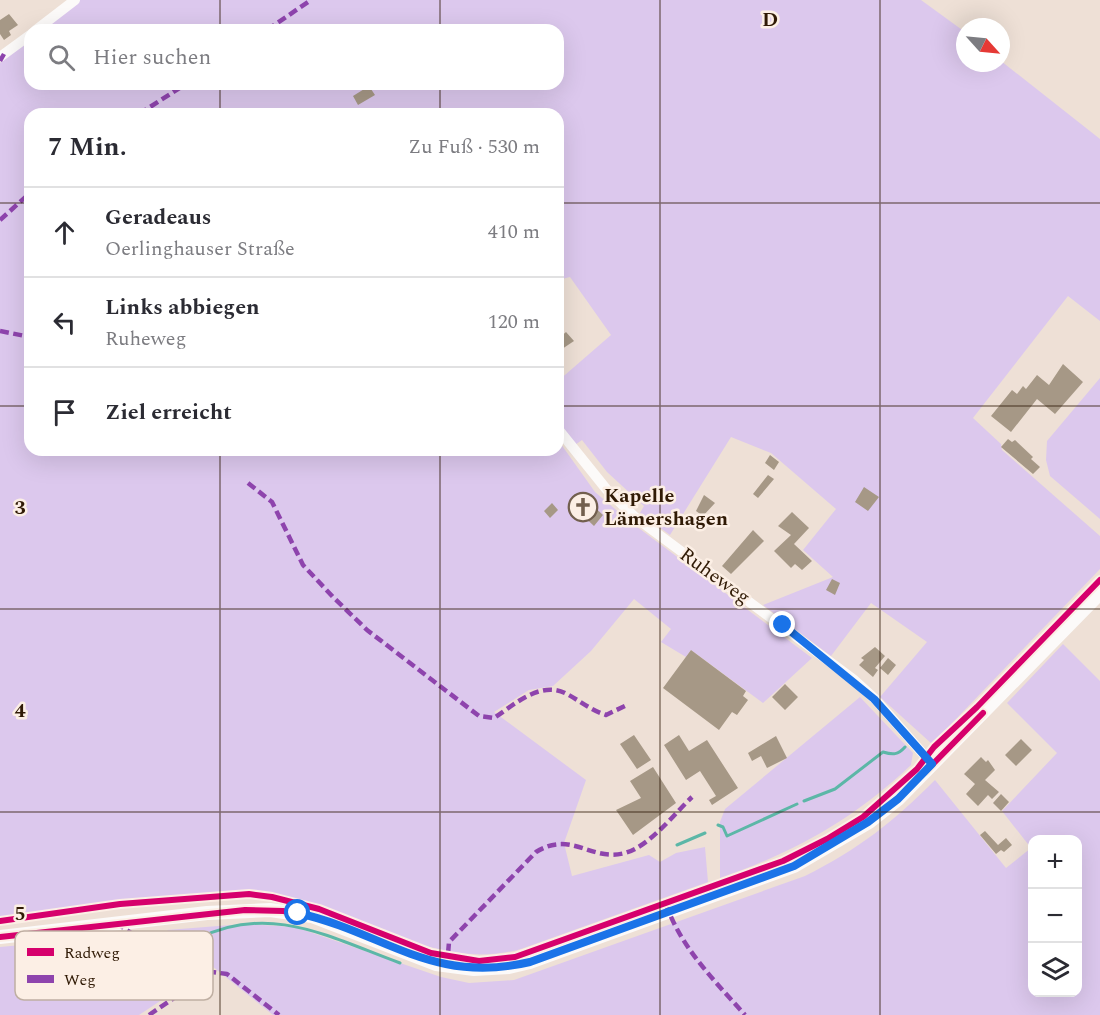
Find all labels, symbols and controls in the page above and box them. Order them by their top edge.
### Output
text: D [762,5,778,35]
north arrow [956,18,1010,72]
search box [24,24,564,90]
icon: search [45,41,78,74]
text: Hier suchen [93,41,211,74]
text: 7 Min. [48,127,127,167]
text: Zu Fuß · 530 m [408,132,540,162]
text: Geradeaus [105,201,211,234]
icon: ahead [48,216,81,249]
text: 410 m [488,217,540,247]
text: Oerlinghauser Straße [105,234,295,264]
text: Links abbiegen [105,291,260,324]
icon: left [48,306,81,339]
text: 120 m [488,307,540,337]
text: Ruheweg [105,324,186,354]
icon: arrive [48,396,81,429]
text: Ziel erreicht [105,396,232,429]
place label: Kapelle Lämershagen [604,481,728,534]
church icon: Kapelle Lämershagen [567,491,599,523]
text: 3 [14,493,26,523]
street label: Ruheweg [673,540,757,612]
route end [769,611,795,637]
text: 4 [14,696,26,726]
map controls [1028,835,1082,997]
button: + [1028,835,1082,889]
button: − [1028,889,1082,943]
text: 5 [14,899,26,929]
route start [284,899,310,925]
legend [15,931,213,1000]
text: Radweg [64,941,120,965]
button: layers [1028,943,1082,997]
text: Weg [64,968,96,992]

